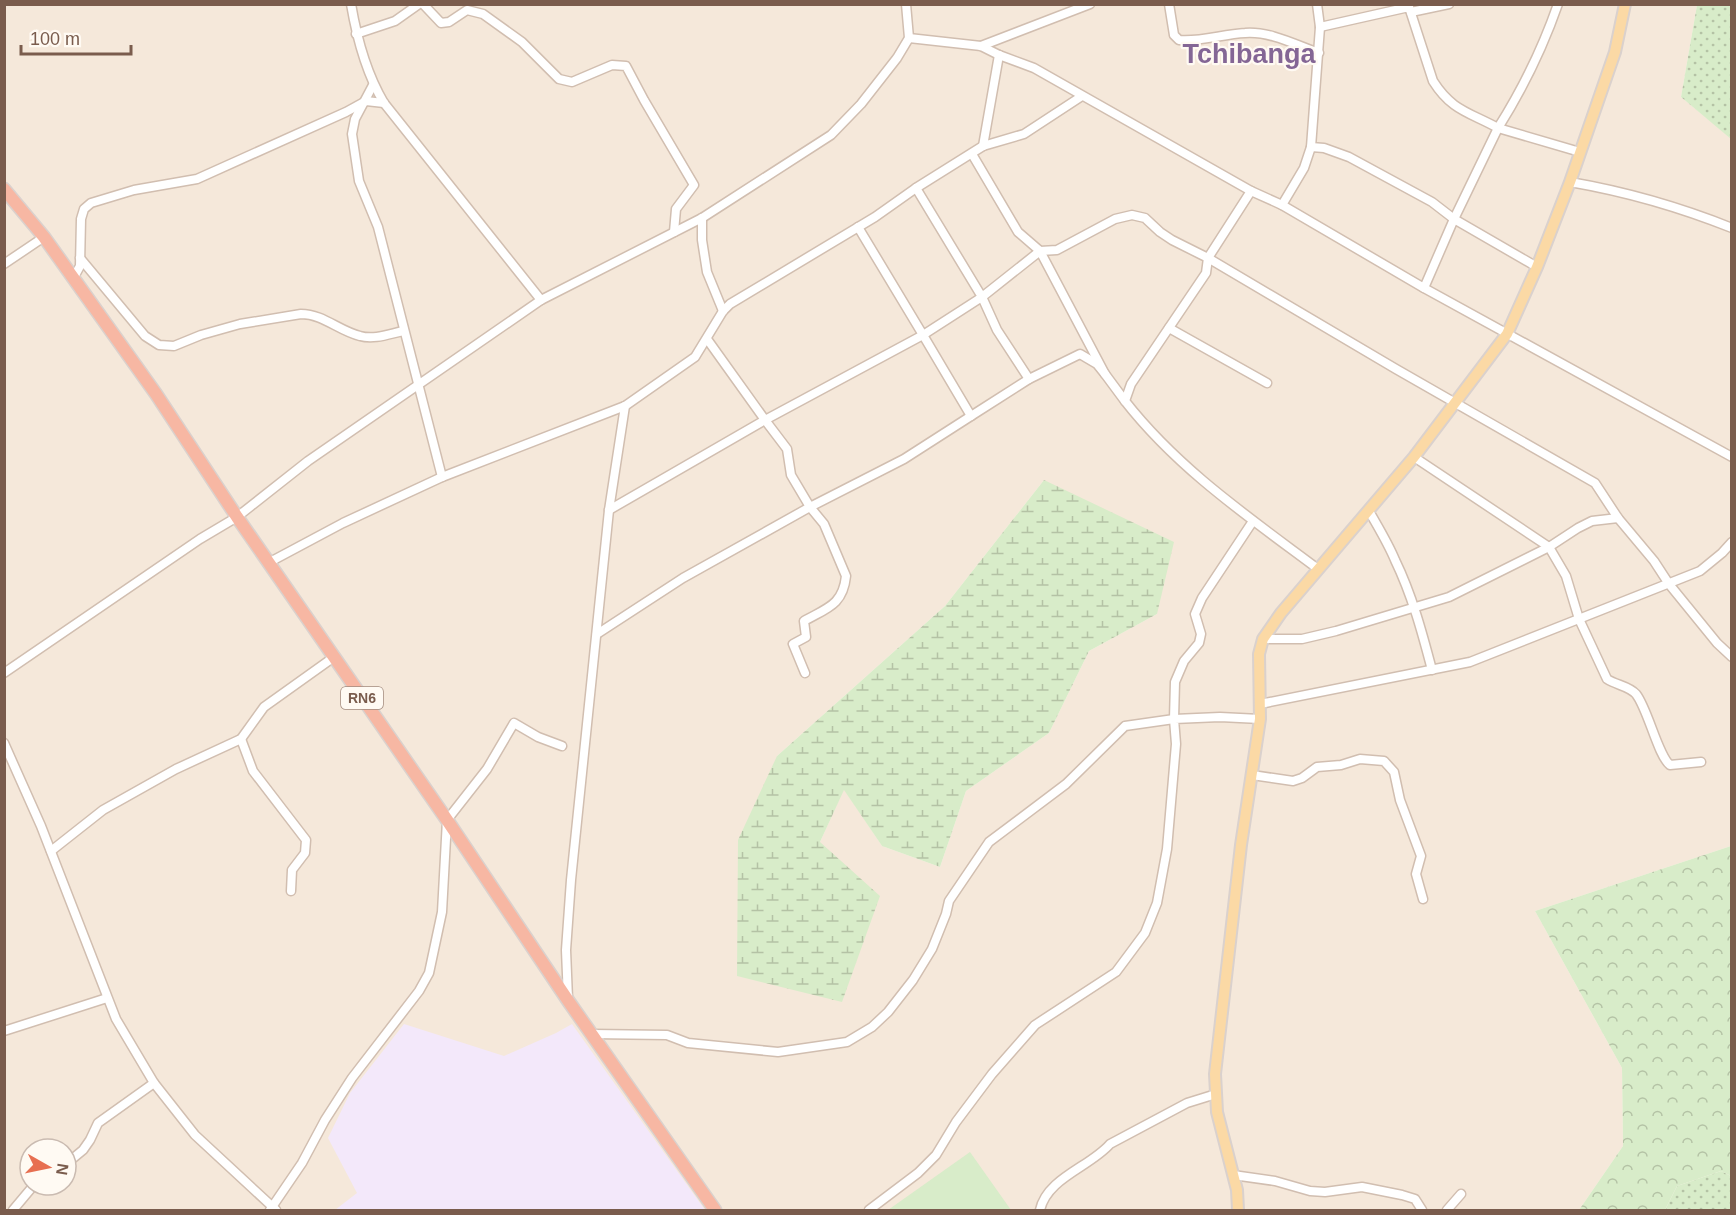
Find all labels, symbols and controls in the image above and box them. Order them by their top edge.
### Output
scale bar [21,18,130,56]
text: 100 m [30,29,80,49]
district label: Tchibanga [1182,39,1316,69]
road number: RN6 [341,687,383,709]
north arrow [18,1137,78,1197]
text: N [53,1162,72,1176]

